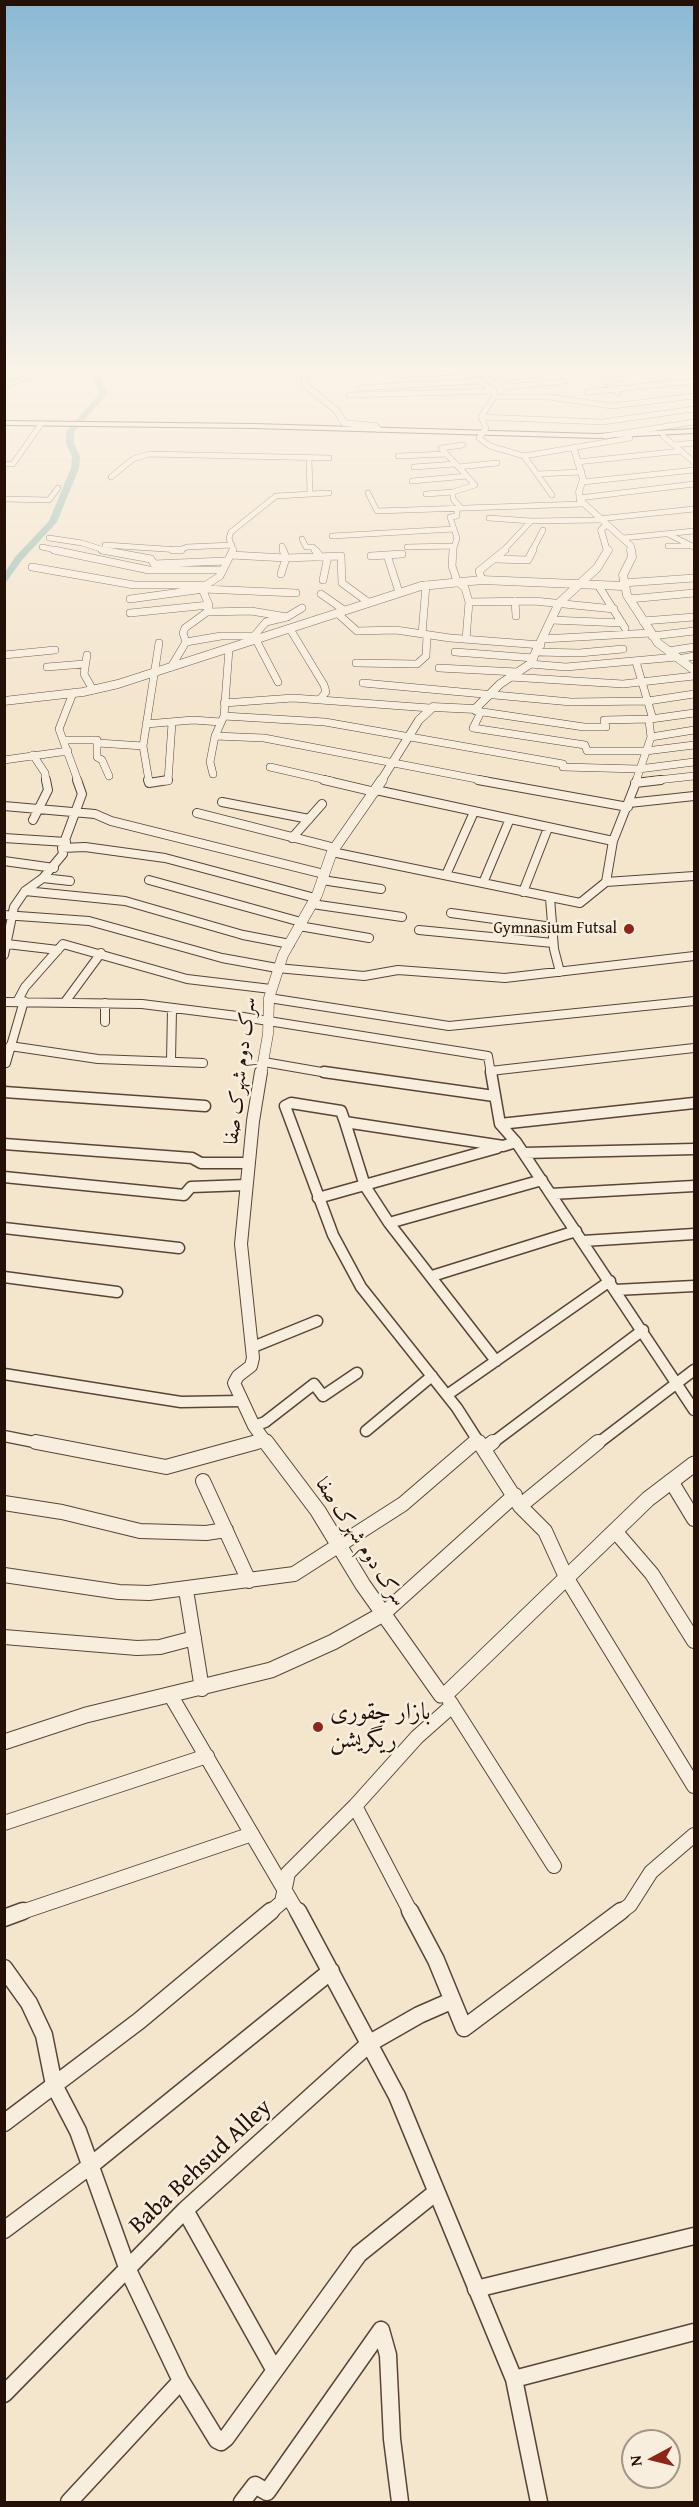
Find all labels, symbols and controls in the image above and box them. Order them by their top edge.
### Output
place label: Gymnasium Futsal [493,919,617,939]
marker: Gymnasium Futsal [622,922,636,936]
street label: سرک دوم شهرک صفا [220,996,262,1146]
street label: سرک دوم شهرک صفا [310,1473,410,1611]
place label: بازار چقوری ریگریشن [330,1699,431,1755]
marker: بازار چقوری ریگریشن [311,1720,325,1734]
street label: Baba Behsud Alley [124,2094,278,2240]
north arrow [621,2429,681,2489]
text: N [623,2454,648,2468]

